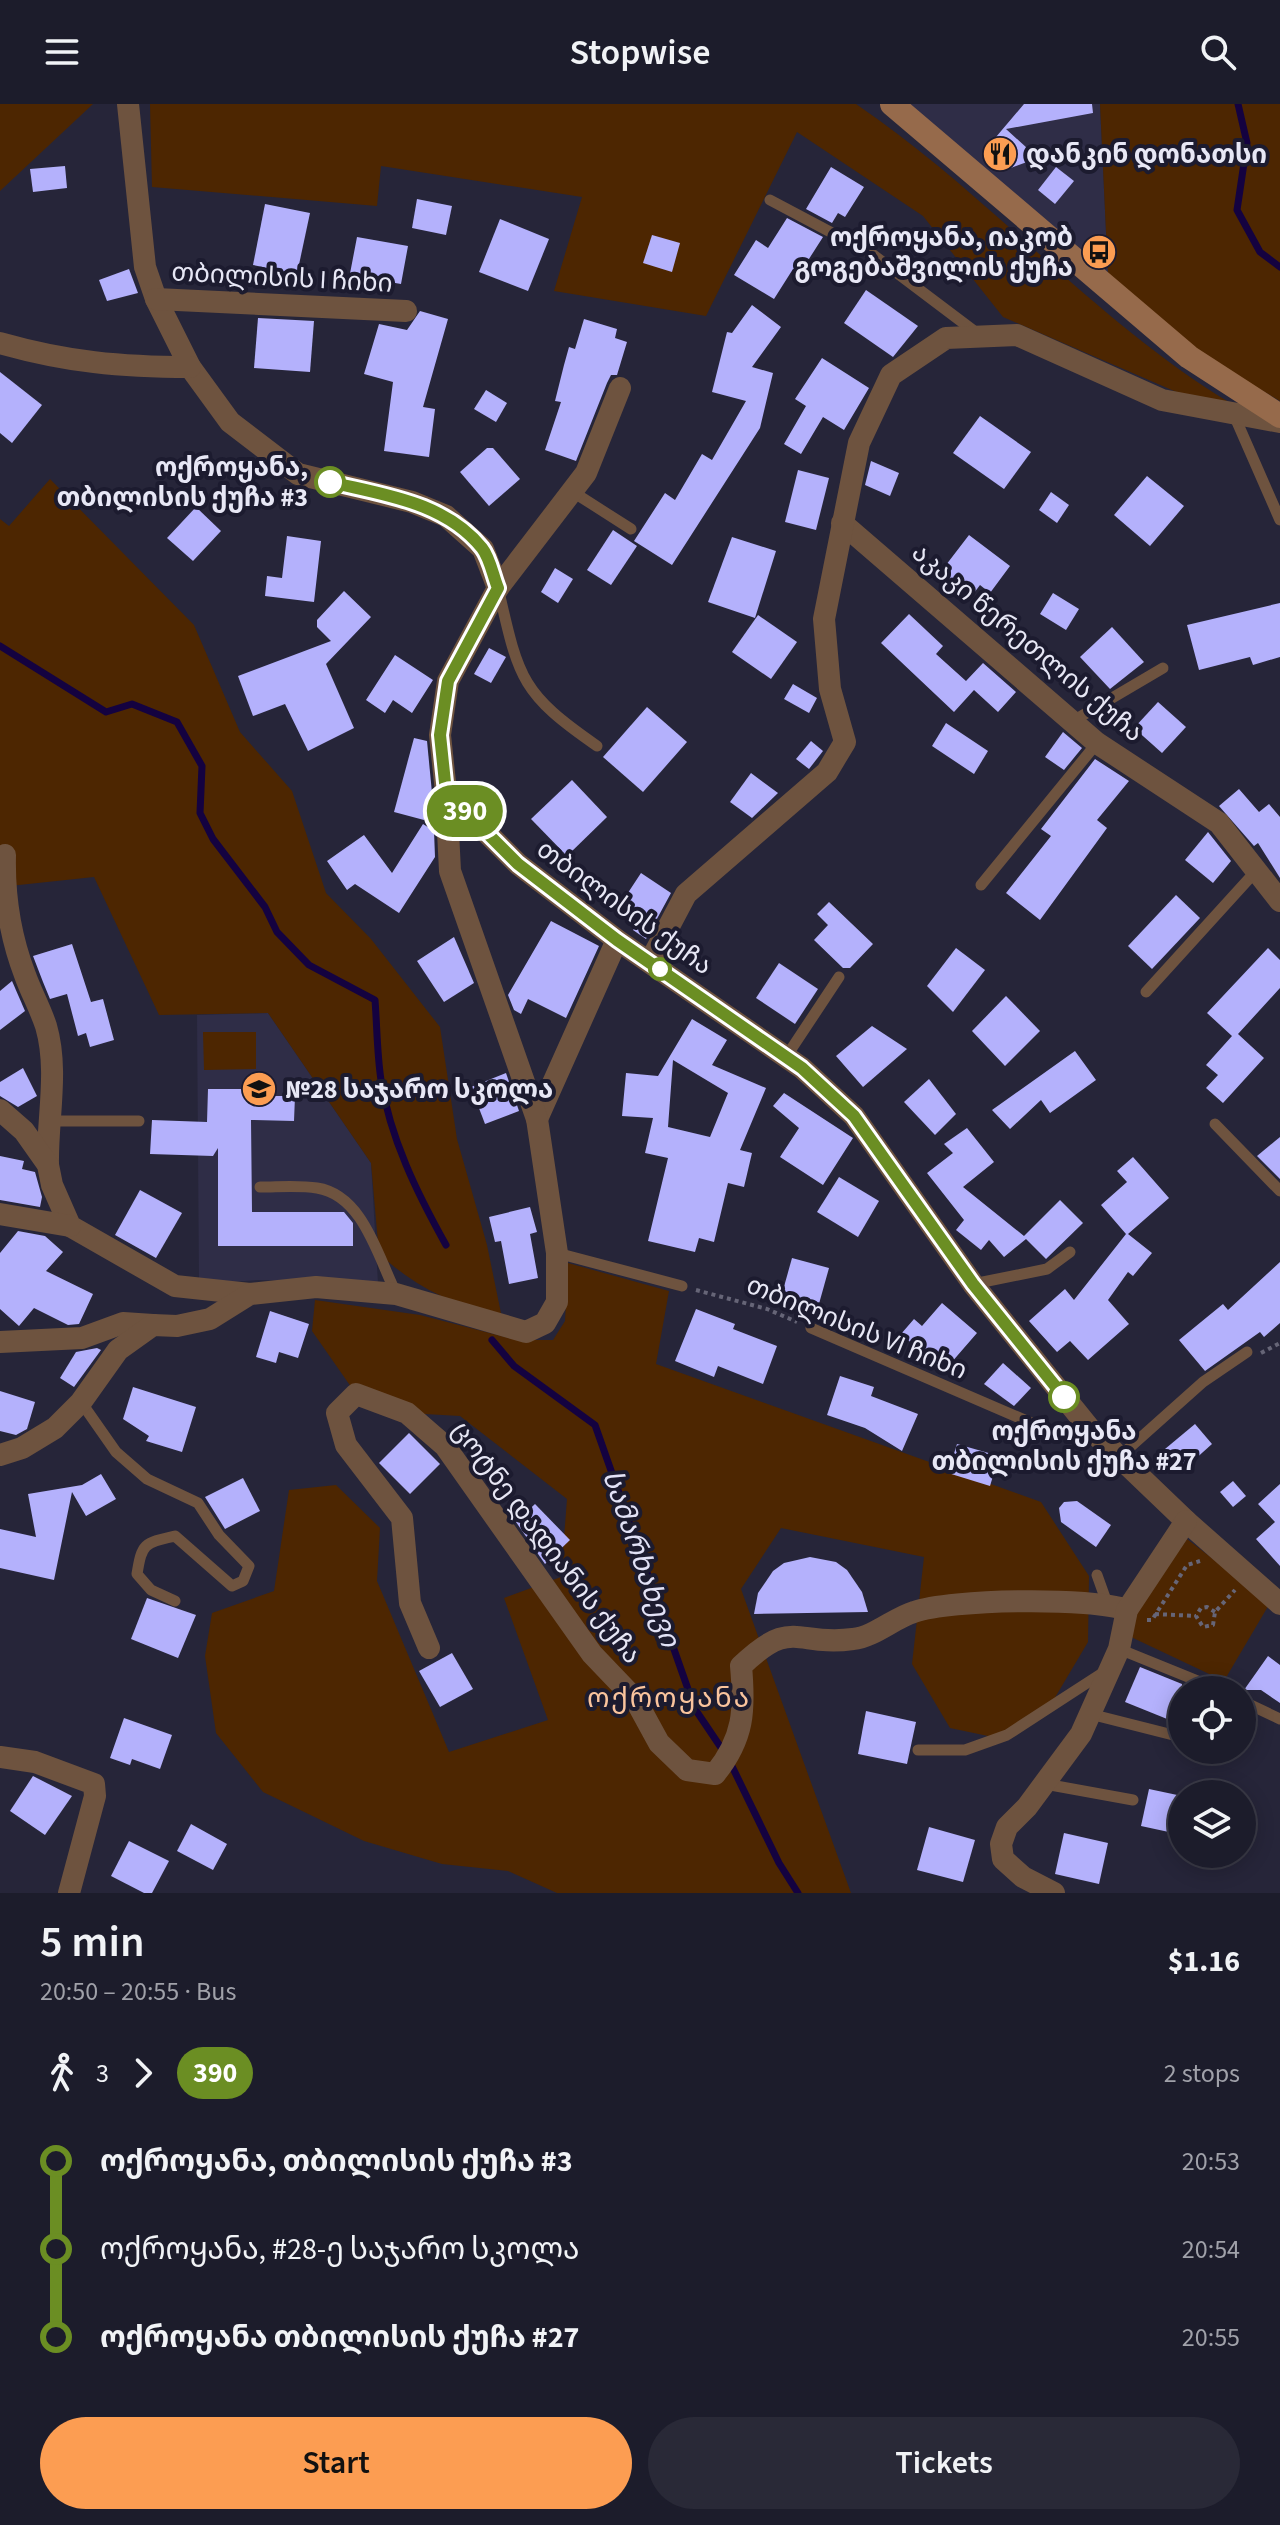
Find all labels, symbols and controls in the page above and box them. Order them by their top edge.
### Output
text: Stopwise [569,27,711,78]
icon: menu [40,30,84,74]
icon: search [1196,30,1240,74]
restaurant icon: დანკინ დონათსი [981,135,1019,173]
place label: დანკინ დონათსი [1026,136,1267,173]
place label: ოქროყანა, იაკობ გოგებაშვილის ქუჩა [795,219,1073,286]
bus stop icon: ოქროყანა, იაკობ გოგებაშვილის ქუჩა [1080,233,1118,271]
street label: თბილისის I ჩიხი [170,253,394,302]
place label: ოქროყანა, თბილისის ქუჩა #3 [57,449,308,516]
marker: ოქროყანა, თბილისის ქუჩა #3 [315,467,345,497]
street label: აკაკი წერეთლის ქუჩა [904,534,1152,750]
line badge: 390 [419,785,511,837]
text: 390 [443,791,487,831]
street label: თბილისის ქუჩა [529,831,720,984]
unlabelled marker [649,958,671,980]
school or university icon: №28 საჯარო სკოლა [240,1070,278,1108]
place label: №28 საჯარო სკოლა [285,1071,553,1108]
street label: თბილისის VI ჩიხი [741,1266,973,1389]
marker: ოქროყანა თბილისის ქუჩა #27 [1049,1382,1079,1412]
street label: ცოტნე დადიანის ქუჩა [443,1413,650,1671]
place label: ოქროყანა თბილისის ქუჩა #27 [931,1413,1197,1480]
water label: სამარხახევი [592,1465,691,1654]
map controls [1168,1676,1256,1868]
button: locate [1168,1676,1256,1764]
district label: ოქროყანა [587,1678,751,1718]
button: layers [1168,1780,1256,1868]
text: 5 min [40,1911,145,1974]
text: $1.16 [1168,1940,1240,1983]
text: 20:50 – 20:55 · Bus [40,1973,236,2010]
icon: walk [40,2051,84,2095]
icon: forward [121,2051,165,2095]
text: 390 [193,2053,237,2093]
text: 3 [96,2055,109,2092]
text: 2 stops [1164,2055,1240,2092]
text: ოქროყანა, თბილისის ქუჩა #3 [100,2140,573,2183]
text: 20:53 [1182,2143,1240,2180]
text: ოქროყანა, #28-ე საჯარო სკოლა [100,2228,580,2271]
text: 20:54 [1182,2231,1240,2268]
text: ოქროყანა თბილისის ქუჩა #27 [100,2316,579,2359]
text: 20:55 [1182,2319,1240,2356]
button: Start [40,2417,632,2509]
button: Tickets [648,2417,1240,2509]

